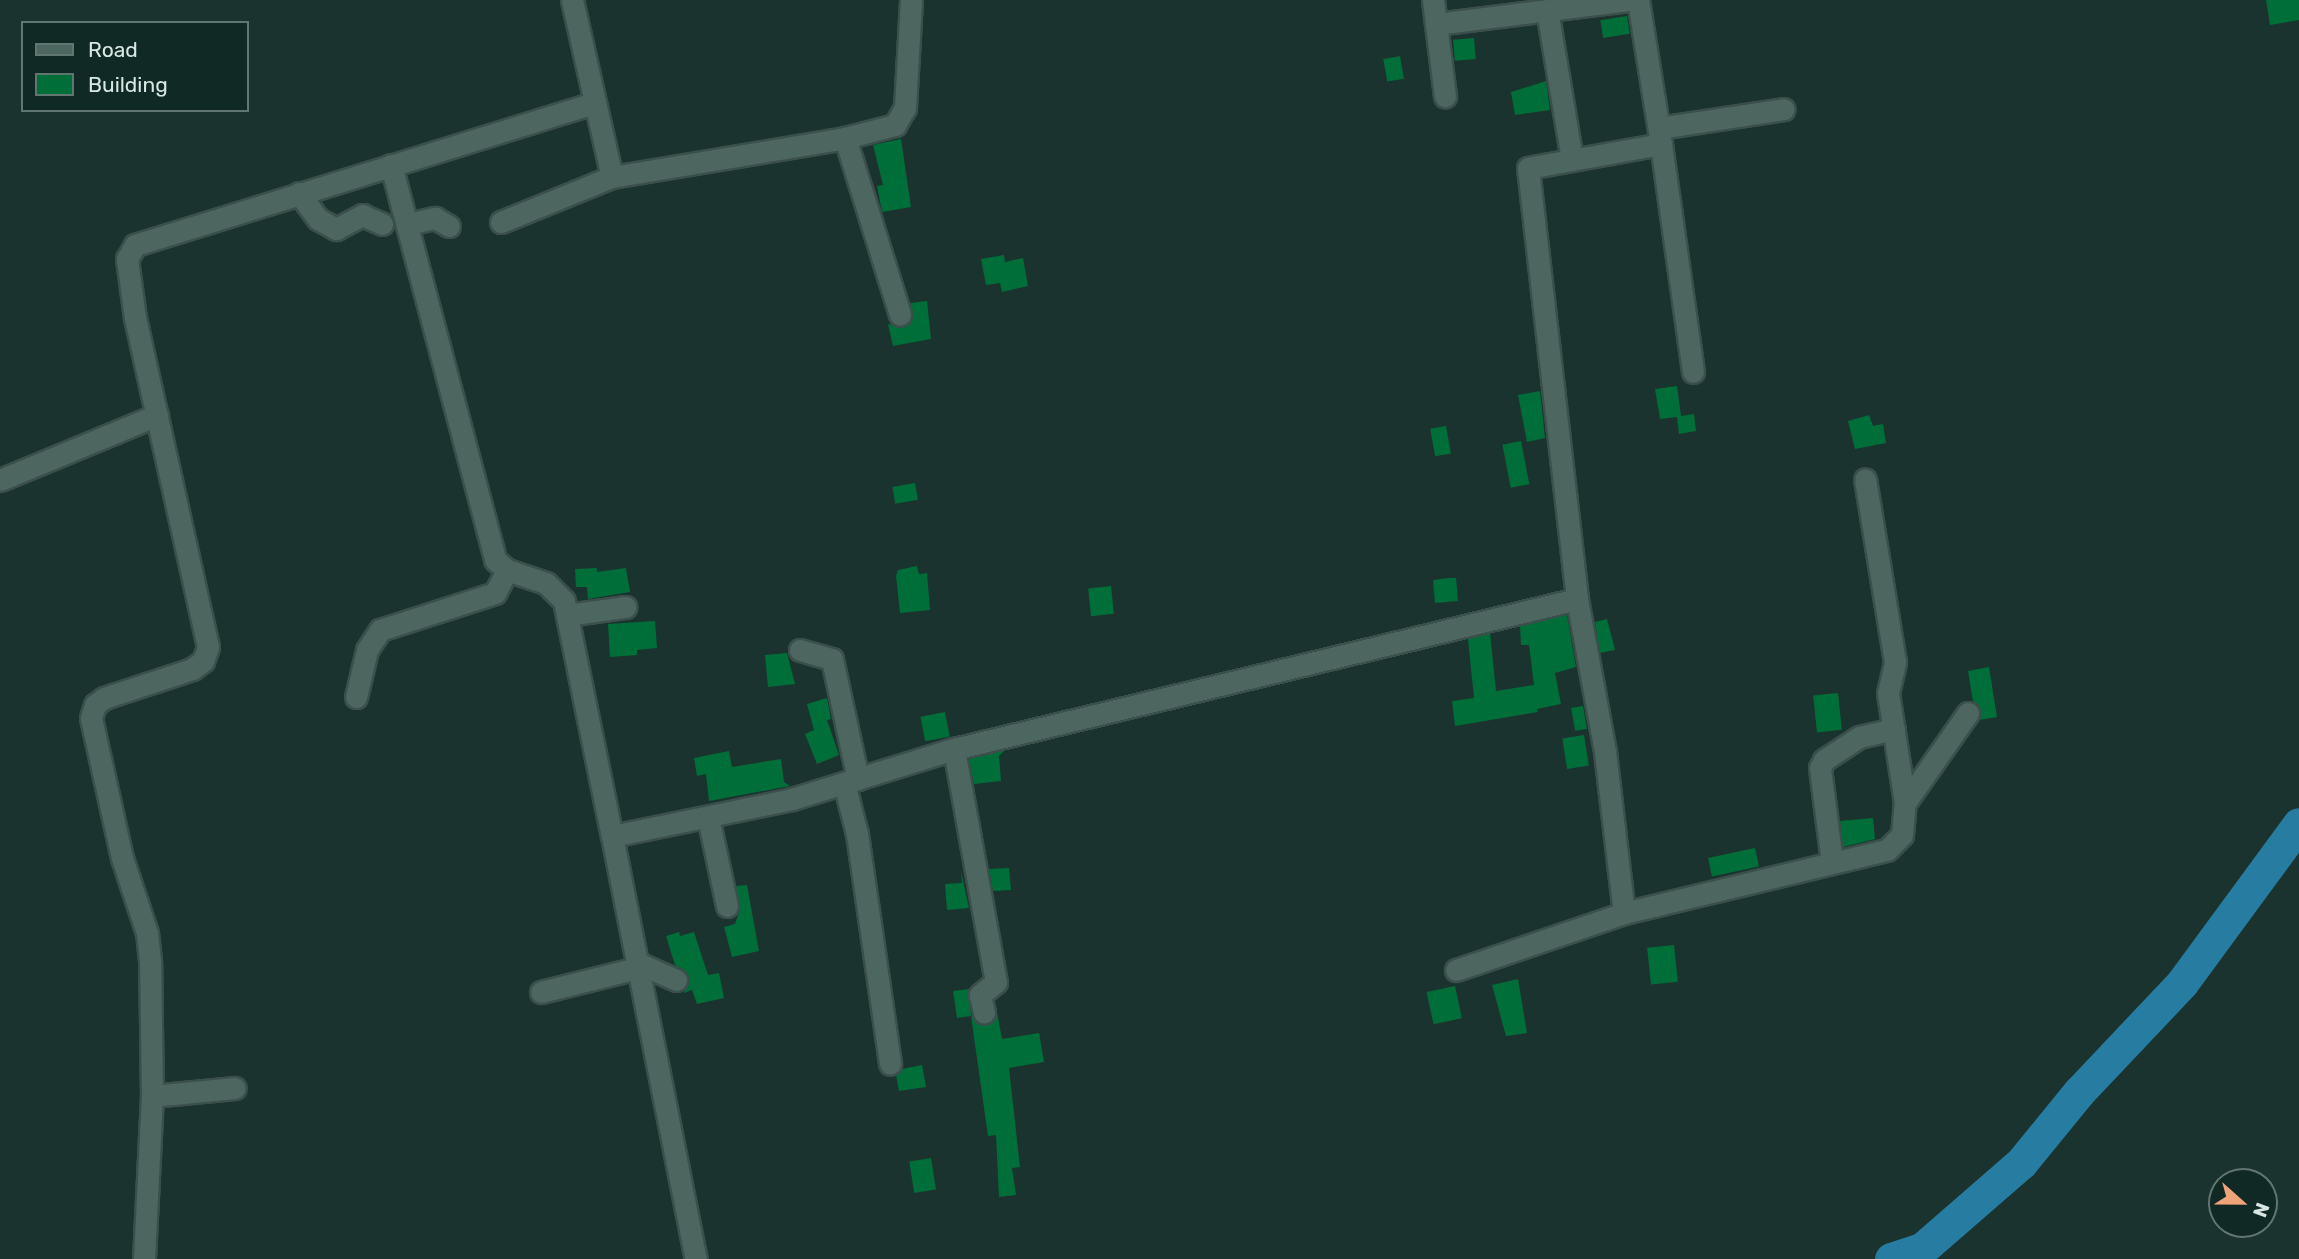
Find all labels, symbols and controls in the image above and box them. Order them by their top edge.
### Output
legend [21,21,248,112]
text: Road [88,37,138,62]
text: Building [88,72,168,97]
north arrow [2208,1168,2278,1238]
text: N [2248,1199,2274,1220]

